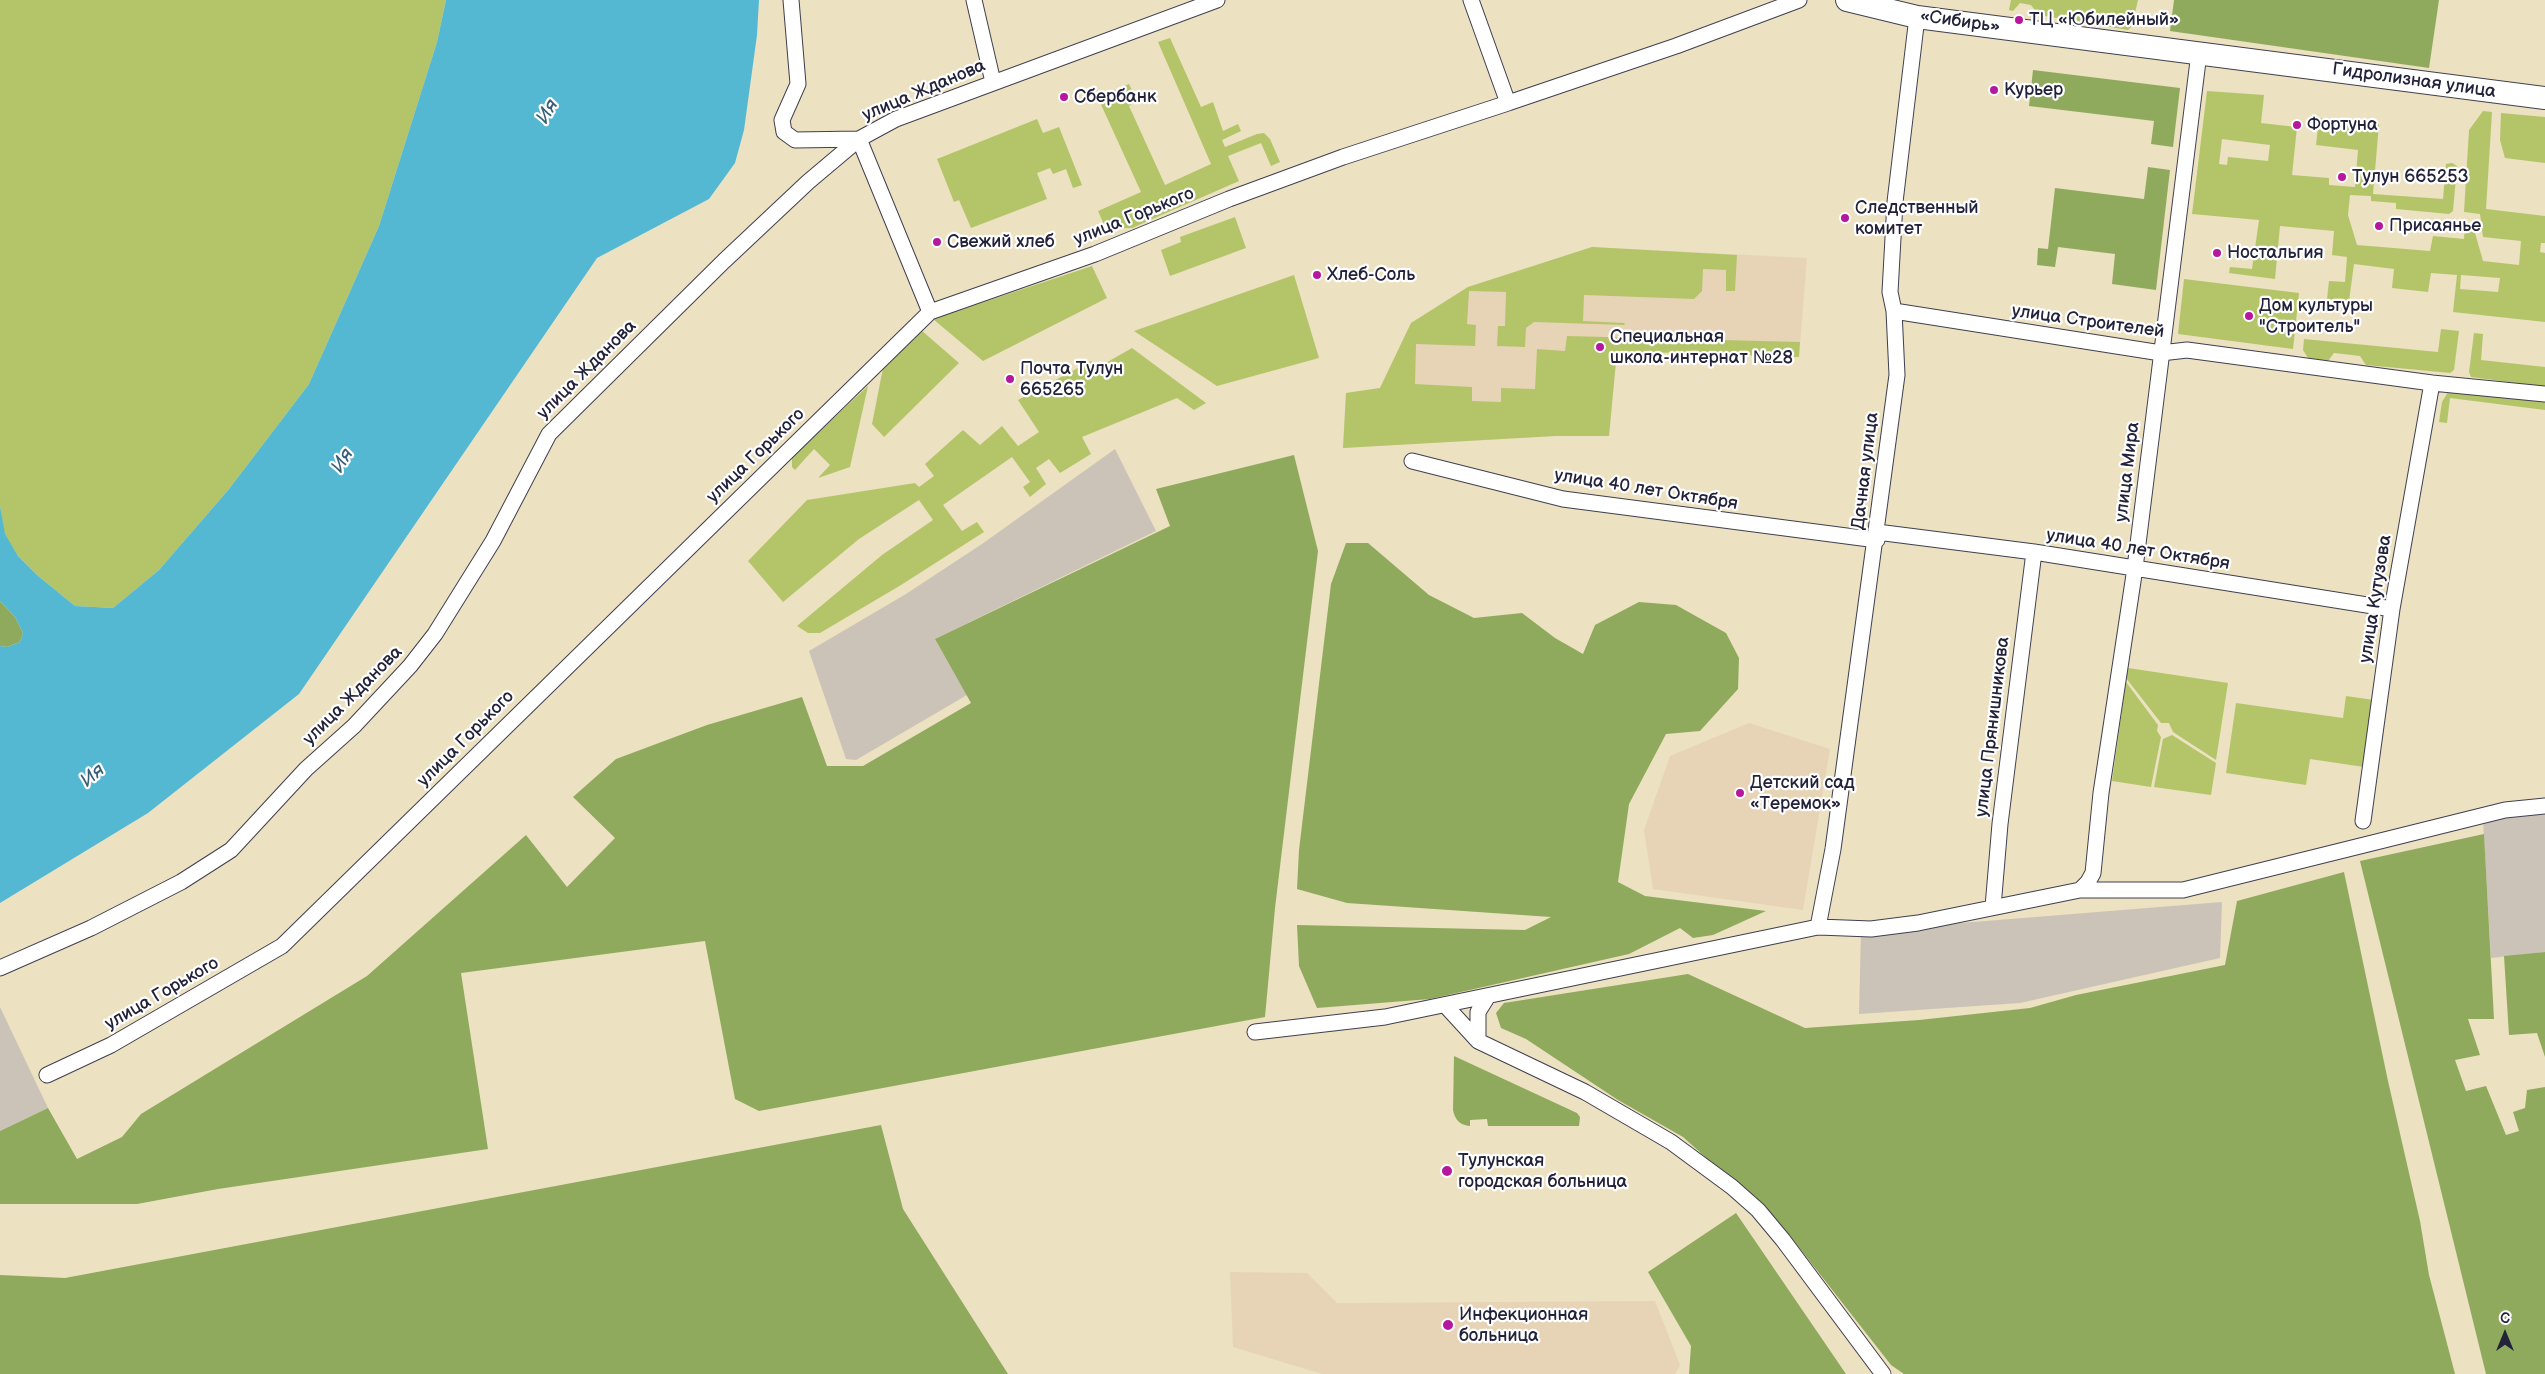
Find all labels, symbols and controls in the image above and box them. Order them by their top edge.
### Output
street label: «Сибирь» [1919,6,2001,38]
place label: ТЦ «Юбилейный» [2029,9,2179,31]
marker: ТЦ «Юбилейный» [2013,14,2025,26]
street label: улица Жданова [859,55,989,127]
street label: Гидролизная улица [2331,59,2497,103]
place label: Курьер [2004,79,2063,101]
marker: Курьер [1988,84,2000,96]
place label: Сбербанк [1074,86,1156,108]
marker: Сбербанк [1058,91,1070,103]
water label: Ия [532,96,564,128]
place label: Фортуна [2307,114,2378,136]
marker: Фортуна [2291,119,2303,131]
place label: Тулун 665253 [2352,166,2469,188]
marker: Тулун 665253 [2336,171,2348,183]
street label: улица Горького [1071,183,1197,251]
place label: Следственный комитет [1855,197,1979,240]
marker: Следственный комитет [1839,212,1851,224]
place label: Присаянье [2389,215,2481,237]
marker: Присаянье [2373,220,2385,232]
place label: Свежий хлеб [947,231,1055,253]
marker: Свежий хлеб [931,236,943,248]
place label: Ностальгия [2227,242,2323,264]
marker: Ностальгия [2211,247,2223,259]
place label: Хлеб-Соль [1327,264,1415,286]
marker: Хлеб-Соль [1311,269,1323,281]
place label: Дом культуры "Строитель" [2259,295,2373,338]
street label: улица Строителей [2010,301,2166,343]
marker: Дом культуры "Строитель" [2243,310,2255,322]
street label: улица Жданова [533,316,641,424]
place label: Специальная школа-интернат №28 [1610,326,1793,368]
marker: Специальная школа-интернат №28 [1594,341,1606,353]
place label: Почта Тулун 665265 [1020,358,1123,400]
marker: Почта Тулун 665265 [1004,373,1016,385]
street label: улица Горького [703,404,809,508]
street label: Дачная улица [1848,411,1884,531]
street label: улица Мира [2111,421,2145,523]
water label: Ия [327,445,359,477]
street label: улица 40 лет Октября [1553,465,1739,515]
street label: улица 40 лет Октября [2045,525,2231,575]
street label: улица Кутузова [2355,533,2397,665]
street label: улица Прянишникова [1971,636,2015,818]
street label: улица Жданова [299,642,407,750]
street label: улица Горького [413,686,519,792]
water label: Ия [76,759,110,793]
place label: Детский сад «Теремок» [1750,772,1855,814]
marker: Детский сад «Теремок» [1734,787,1746,799]
street label: улица Горького [101,953,223,1035]
place label: Тулунская городская больница [1458,1150,1627,1192]
marker: Тулунская городская больница [1440,1164,1454,1178]
place label: Инфекционная больница [1459,1304,1588,1346]
north arrow [2480,1309,2530,1359]
text: С [2500,1310,2510,1327]
marker: Инфекционная больница [1441,1318,1455,1332]

